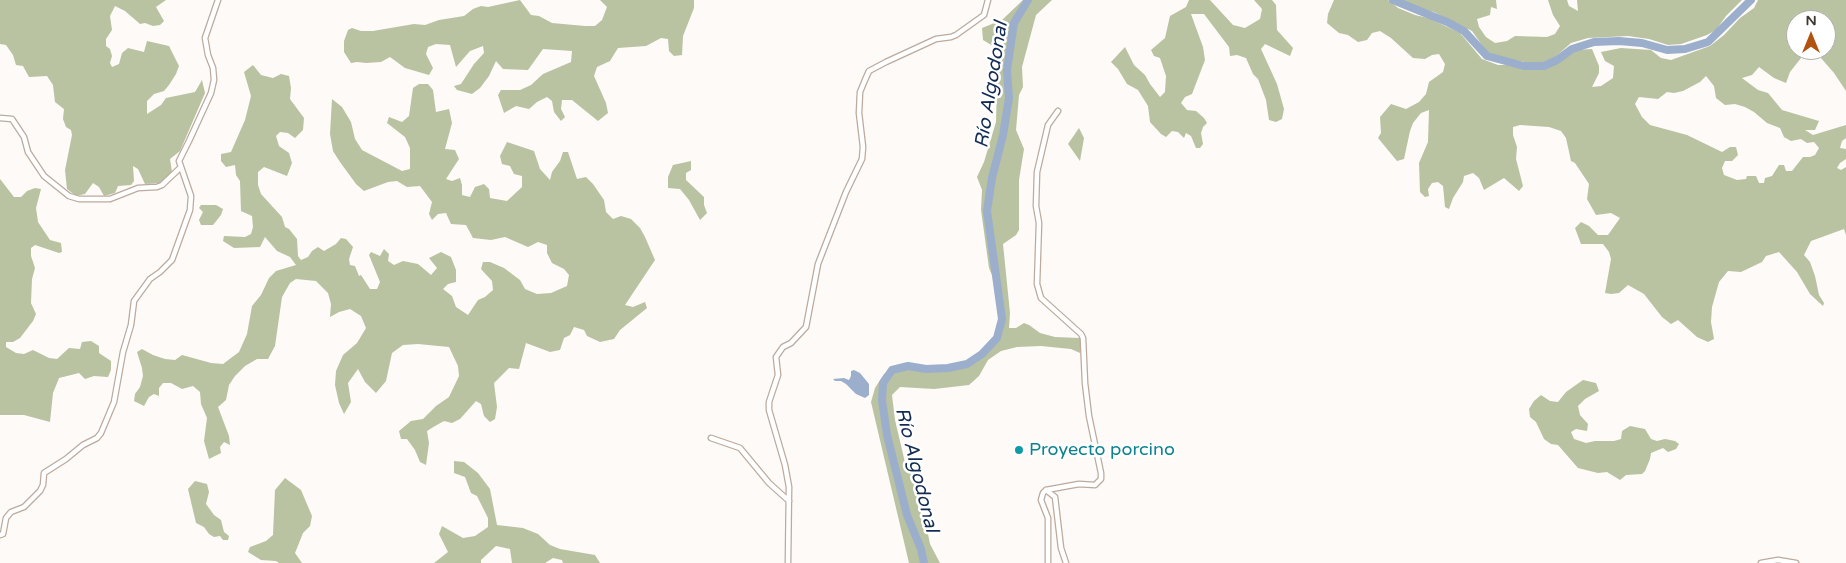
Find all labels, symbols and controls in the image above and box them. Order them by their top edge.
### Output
north arrow [1786,10,1836,60]
text: N [1805,12,1817,29]
water label: Río Algodonal [971,20,1013,150]
water label: Río Algodonal [890,405,942,535]
place label: Proyecto porcino [1029,439,1175,461]
marker: Proyecto porcino [1013,444,1025,456]

